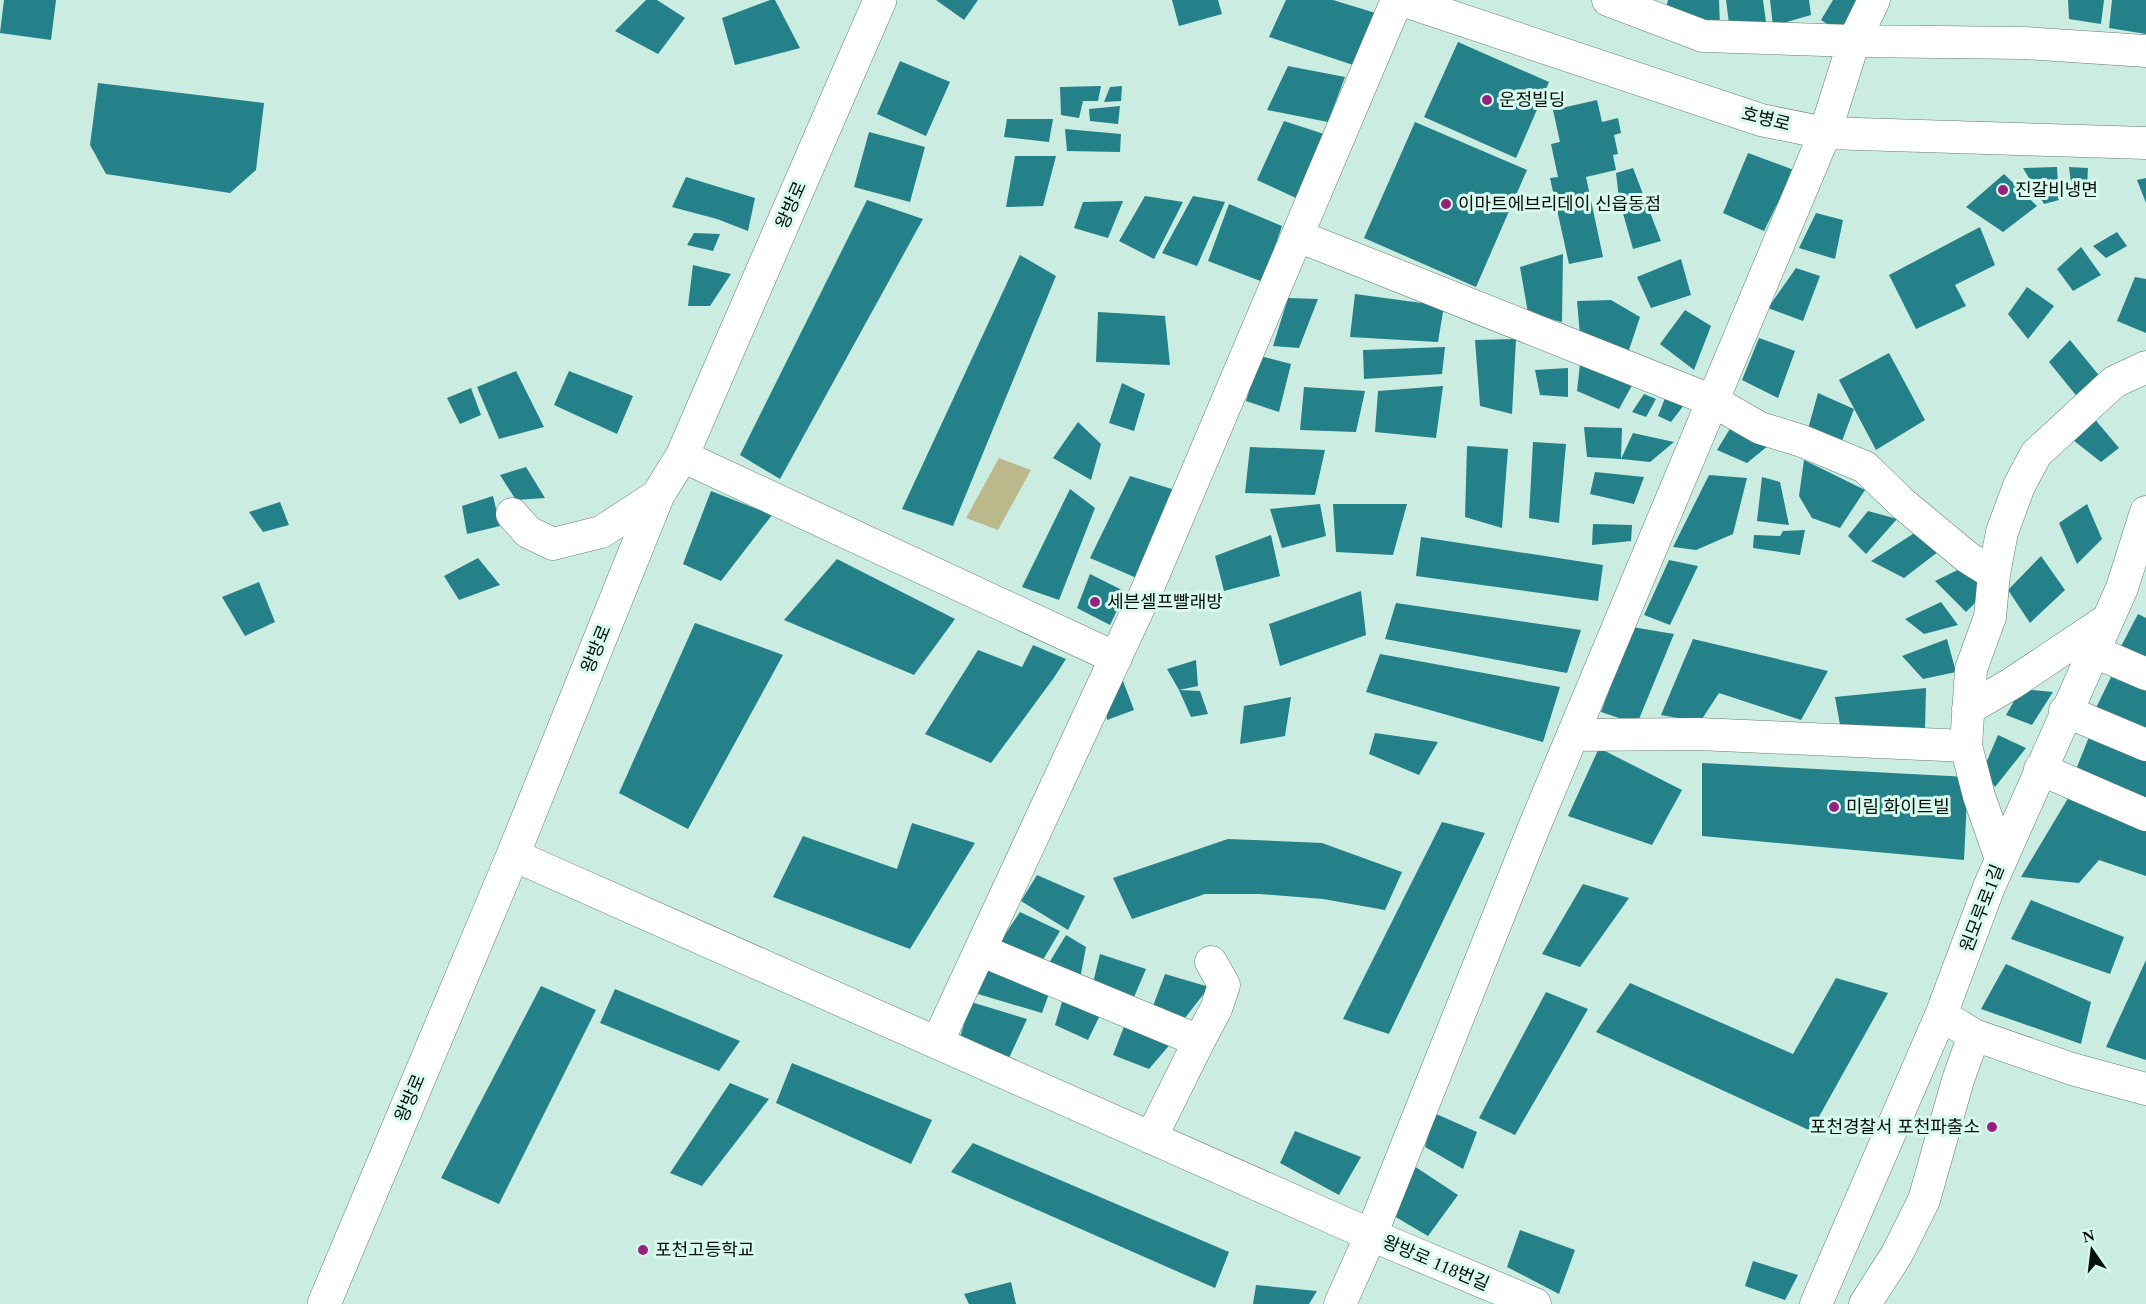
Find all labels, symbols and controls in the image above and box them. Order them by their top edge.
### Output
place label: 운정빌딩 [1499,90,1565,110]
marker: 운정빌딩 [1480,93,1494,107]
street label: 호병로 [1739,103,1793,135]
street label: 왕방로 [772,178,810,232]
place label: 진갈비냉면 [2015,180,2098,200]
marker: 진갈비냉면 [1996,183,2010,197]
place label: 이마트에브리데이 신읍동점 [1458,194,1661,214]
marker: 이마트에브리데이 신읍동점 [1439,197,1453,211]
place label: 세븐셀프빨래방 [1107,592,1223,612]
marker: 세븐셀프빨래방 [1088,595,1102,609]
street label: 왕방로 [577,622,615,676]
place label: 미림 화이트빌 [1846,797,1950,817]
marker: 미림 화이트빌 [1827,800,1841,814]
street label: 원모루로1길 [1956,862,2008,954]
street label: 왕방로 [391,1071,429,1125]
place label: 포천경찰서 포천파출소 [1810,1117,1980,1137]
marker: 포천경찰서 포천파출소 [1985,1120,1999,1134]
north arrow [2062,1220,2122,1280]
text: N [2081,1226,2097,1246]
street label: 왕방로 118번길 [1380,1232,1492,1294]
place label: 포천고등학교 [655,1240,754,1260]
marker: 포천고등학교 [636,1243,650,1257]

